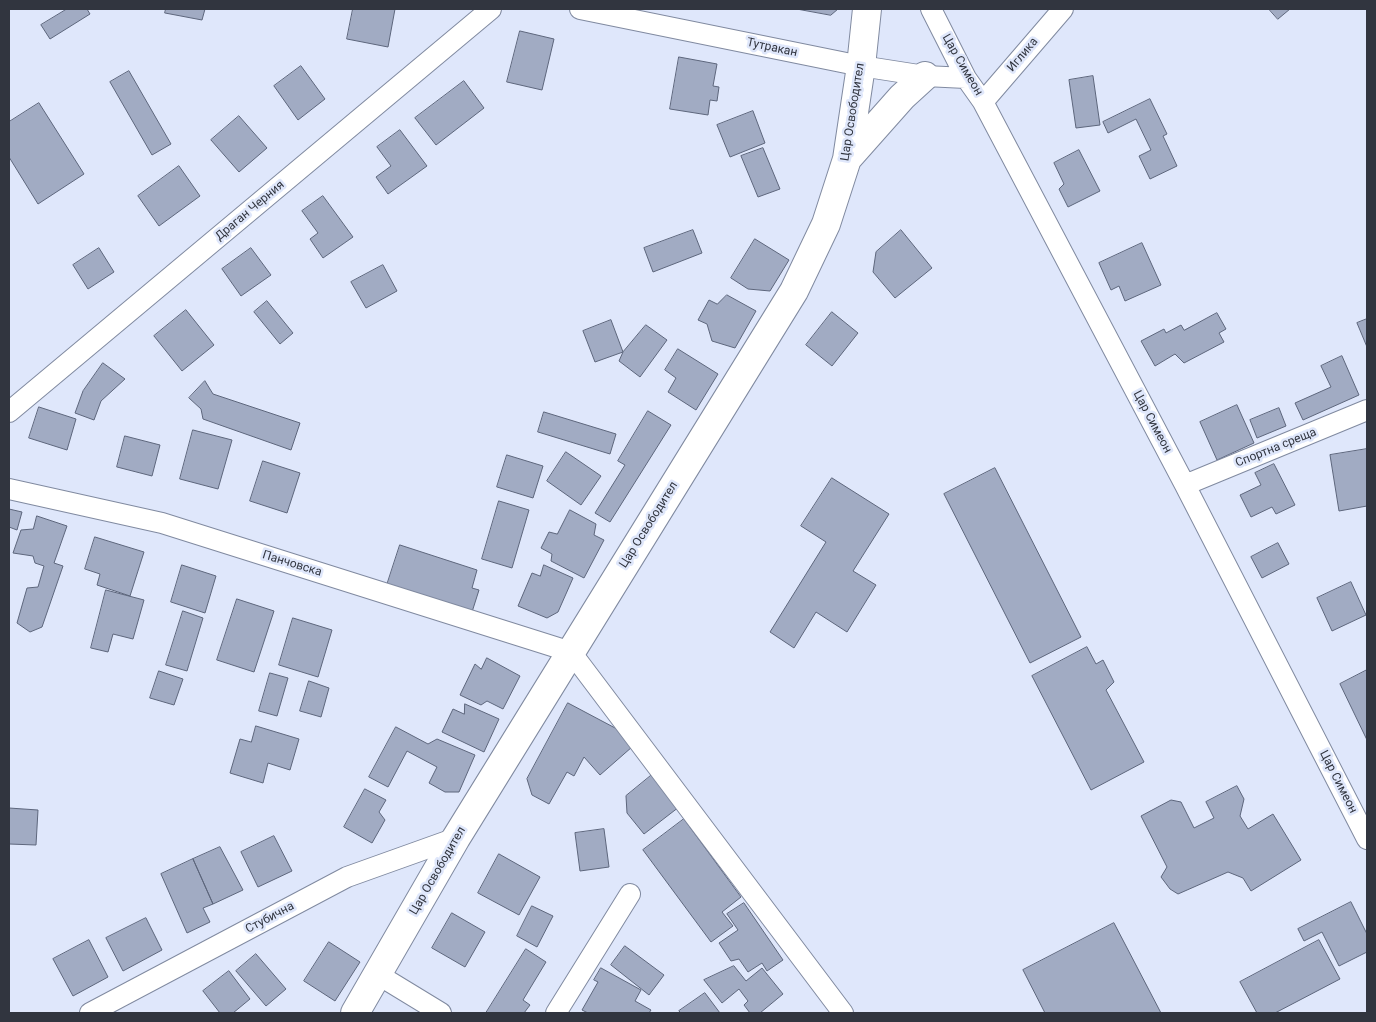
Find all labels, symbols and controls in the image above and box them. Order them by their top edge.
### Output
street label: Цар Симеон [939,32,985,98]
street label: Иглика [1005,35,1041,75]
street label: Тутракан [745,36,799,60]
street label: Цар Освободител [838,62,868,162]
street label: Драган Черния [213,178,287,244]
street label: Цар Симеон [1129,388,1175,456]
street label: Спортна среща [1233,425,1319,471]
street label: Цар Освободител [617,479,681,571]
street label: Панчовска [260,548,324,580]
street label: Цар Симеон [1316,748,1360,816]
street label: Цар Освободител [407,824,469,918]
street label: Стубична [243,899,297,937]

